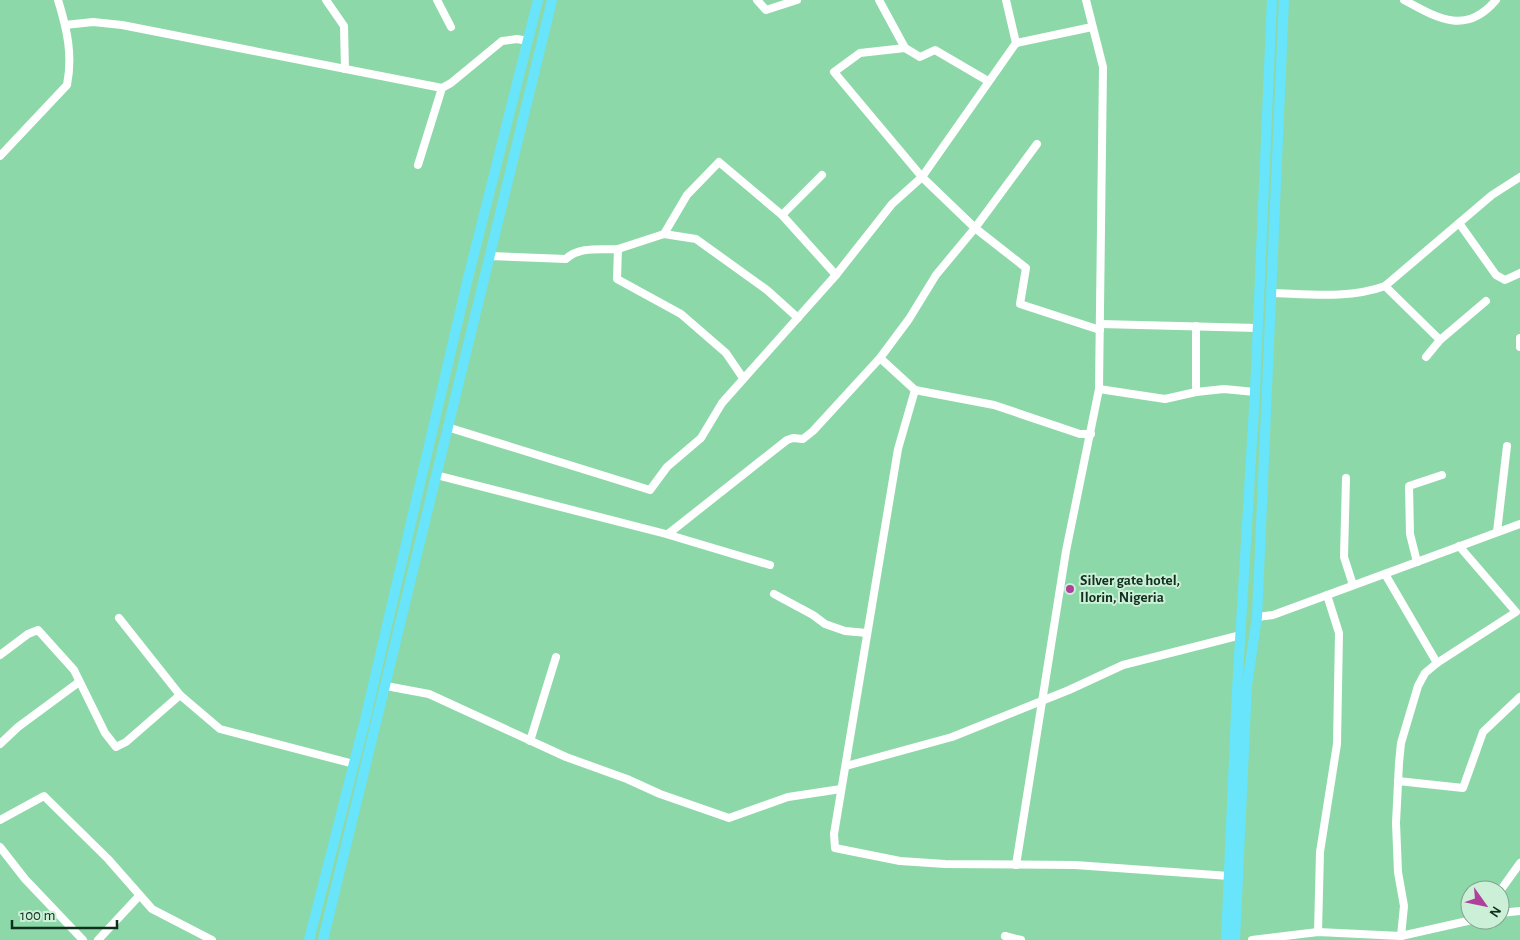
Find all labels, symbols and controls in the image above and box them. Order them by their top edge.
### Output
place label: Silver gate hotel, Ilorin, Nigeria [1080,573,1180,605]
marker: Silver gate hotel, Ilorin, Nigeria [1064,583,1076,595]
north arrow [1460,880,1510,930]
scale bar [12,898,118,930]
text: N [1487,904,1504,919]
text: 100 m [20,908,55,923]

